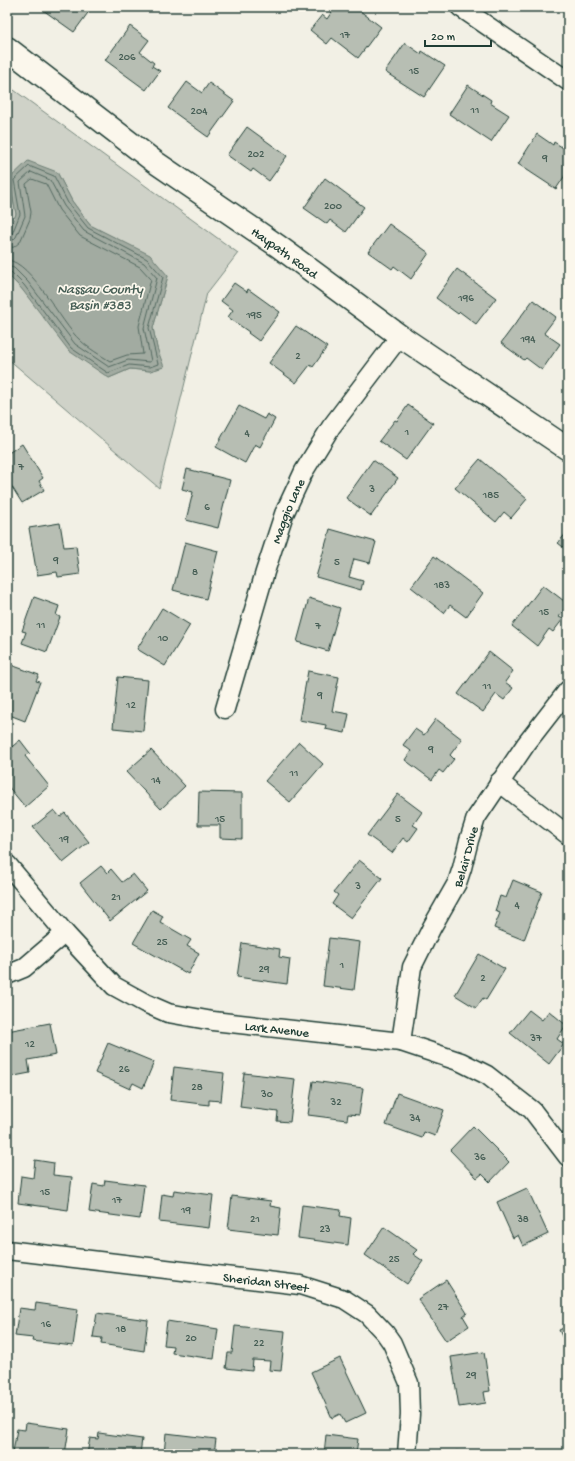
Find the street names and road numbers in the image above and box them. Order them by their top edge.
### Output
street label: Haypath Road [248,225,321,284]
street label: Maggio Lane [270,477,309,546]
street label: Belair Drive [451,825,483,890]
street label: Lark Avenue [244,1020,310,1042]
street label: Sheridan Street [222,1271,312,1298]

